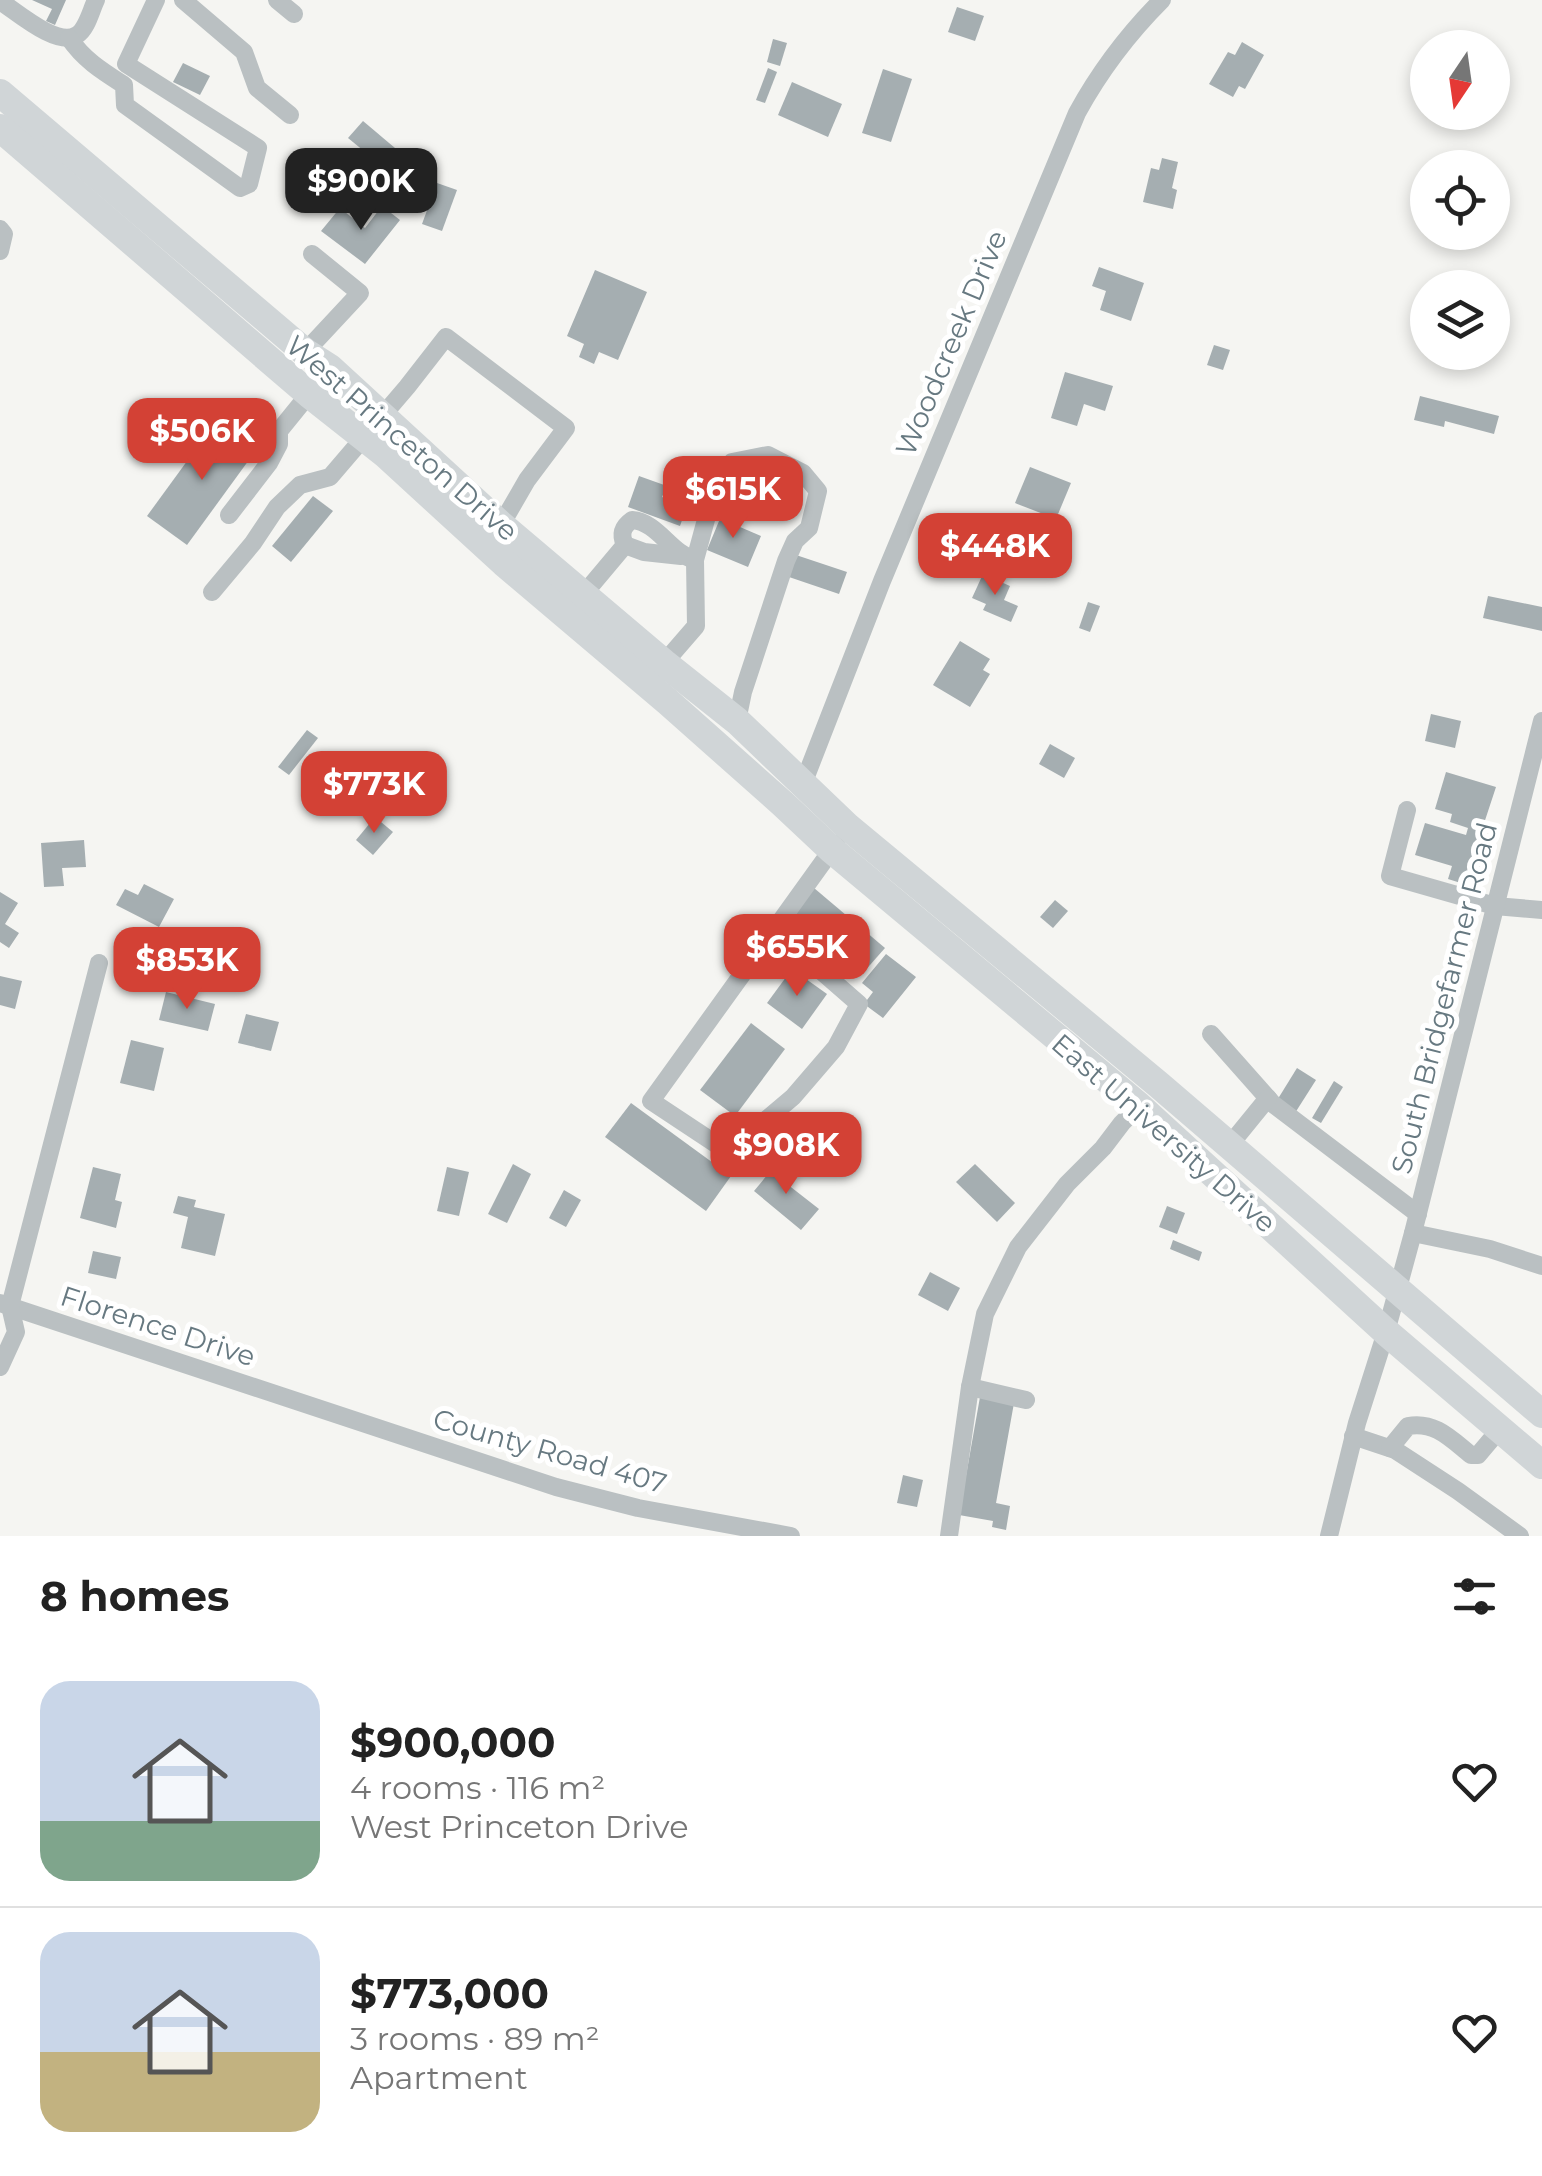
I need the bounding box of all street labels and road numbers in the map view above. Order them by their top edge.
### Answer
street label: Woodcreek Drive [888,225,1014,461]
street label: West Princeton Drive [279,328,525,548]
street label: South Bridgefarmer Road [1384,819,1504,1177]
street label: East University Drive [1045,1026,1283,1240]
street label: Florence Drive [56,1279,260,1373]
street label: County Road 407 [429,1401,671,1501]

